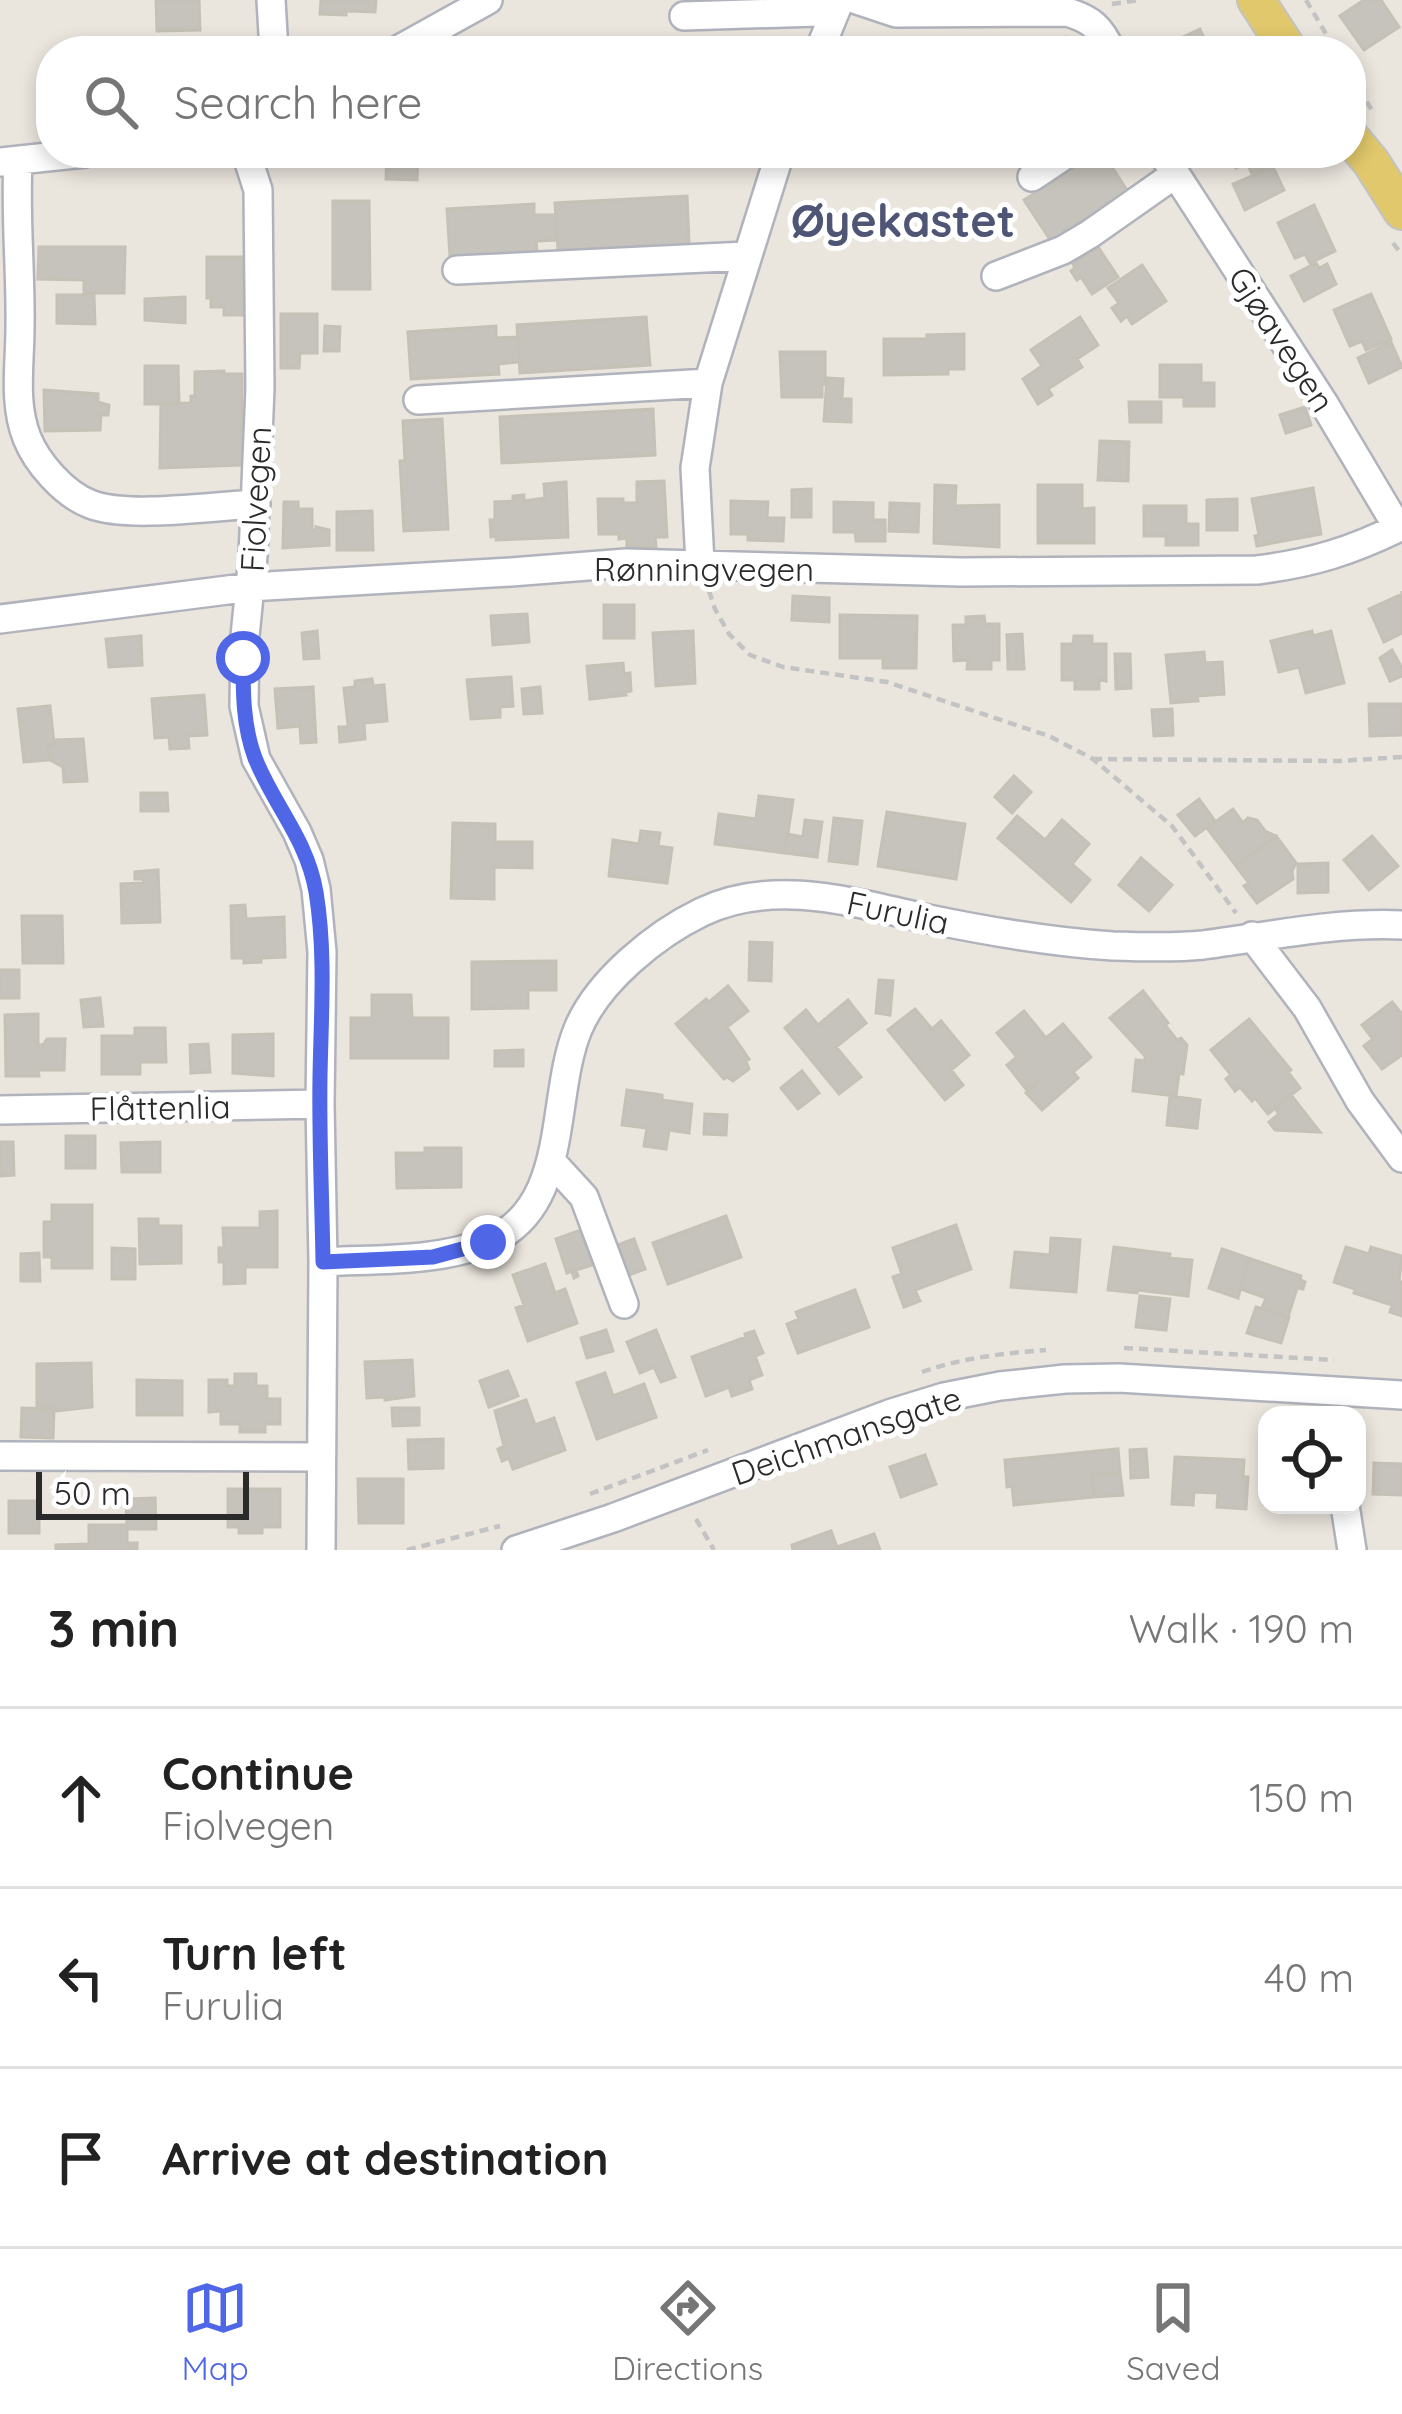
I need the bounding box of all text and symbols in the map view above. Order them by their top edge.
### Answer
search box [36,36,1366,168]
icon: search [78,69,144,135]
text: Search here [174,74,422,130]
district label: Øyekastet [791,192,1015,248]
street label: Gjøavegen [1220,259,1344,419]
street label: Fiolvegen [231,425,279,573]
street label: Rønningvegen [594,548,814,589]
route start [216,631,270,685]
street label: Furulia [843,881,953,943]
street label: Flåttenlia [89,1085,231,1129]
route end [461,1215,515,1269]
street label: Deichmansgate [726,1377,966,1493]
map controls [1258,1406,1366,1514]
button: locate [1258,1406,1366,1514]
scale bar [36,1466,249,1519]
text: 50 m [54,1472,131,1513]
text: 3 min [48,1596,179,1660]
text: Walk · 190 m [1129,1604,1354,1653]
text: Continue [162,1745,354,1801]
icon: ahead [48,1765,114,1831]
text: 150 m [1249,1773,1354,1822]
text: Fiolvegen [162,1801,334,1850]
text: Turn left [162,1925,347,1981]
icon: left [48,1945,114,2011]
text: 40 m [1264,1953,1354,2002]
text: Furulia [162,1981,284,2030]
icon: arrive [48,2125,114,2191]
text: Arrive at destination [162,2130,608,2186]
tab: Map [182,2275,249,2388]
tab: Directions [612,2275,763,2388]
tab: Saved [1126,2275,1220,2388]

